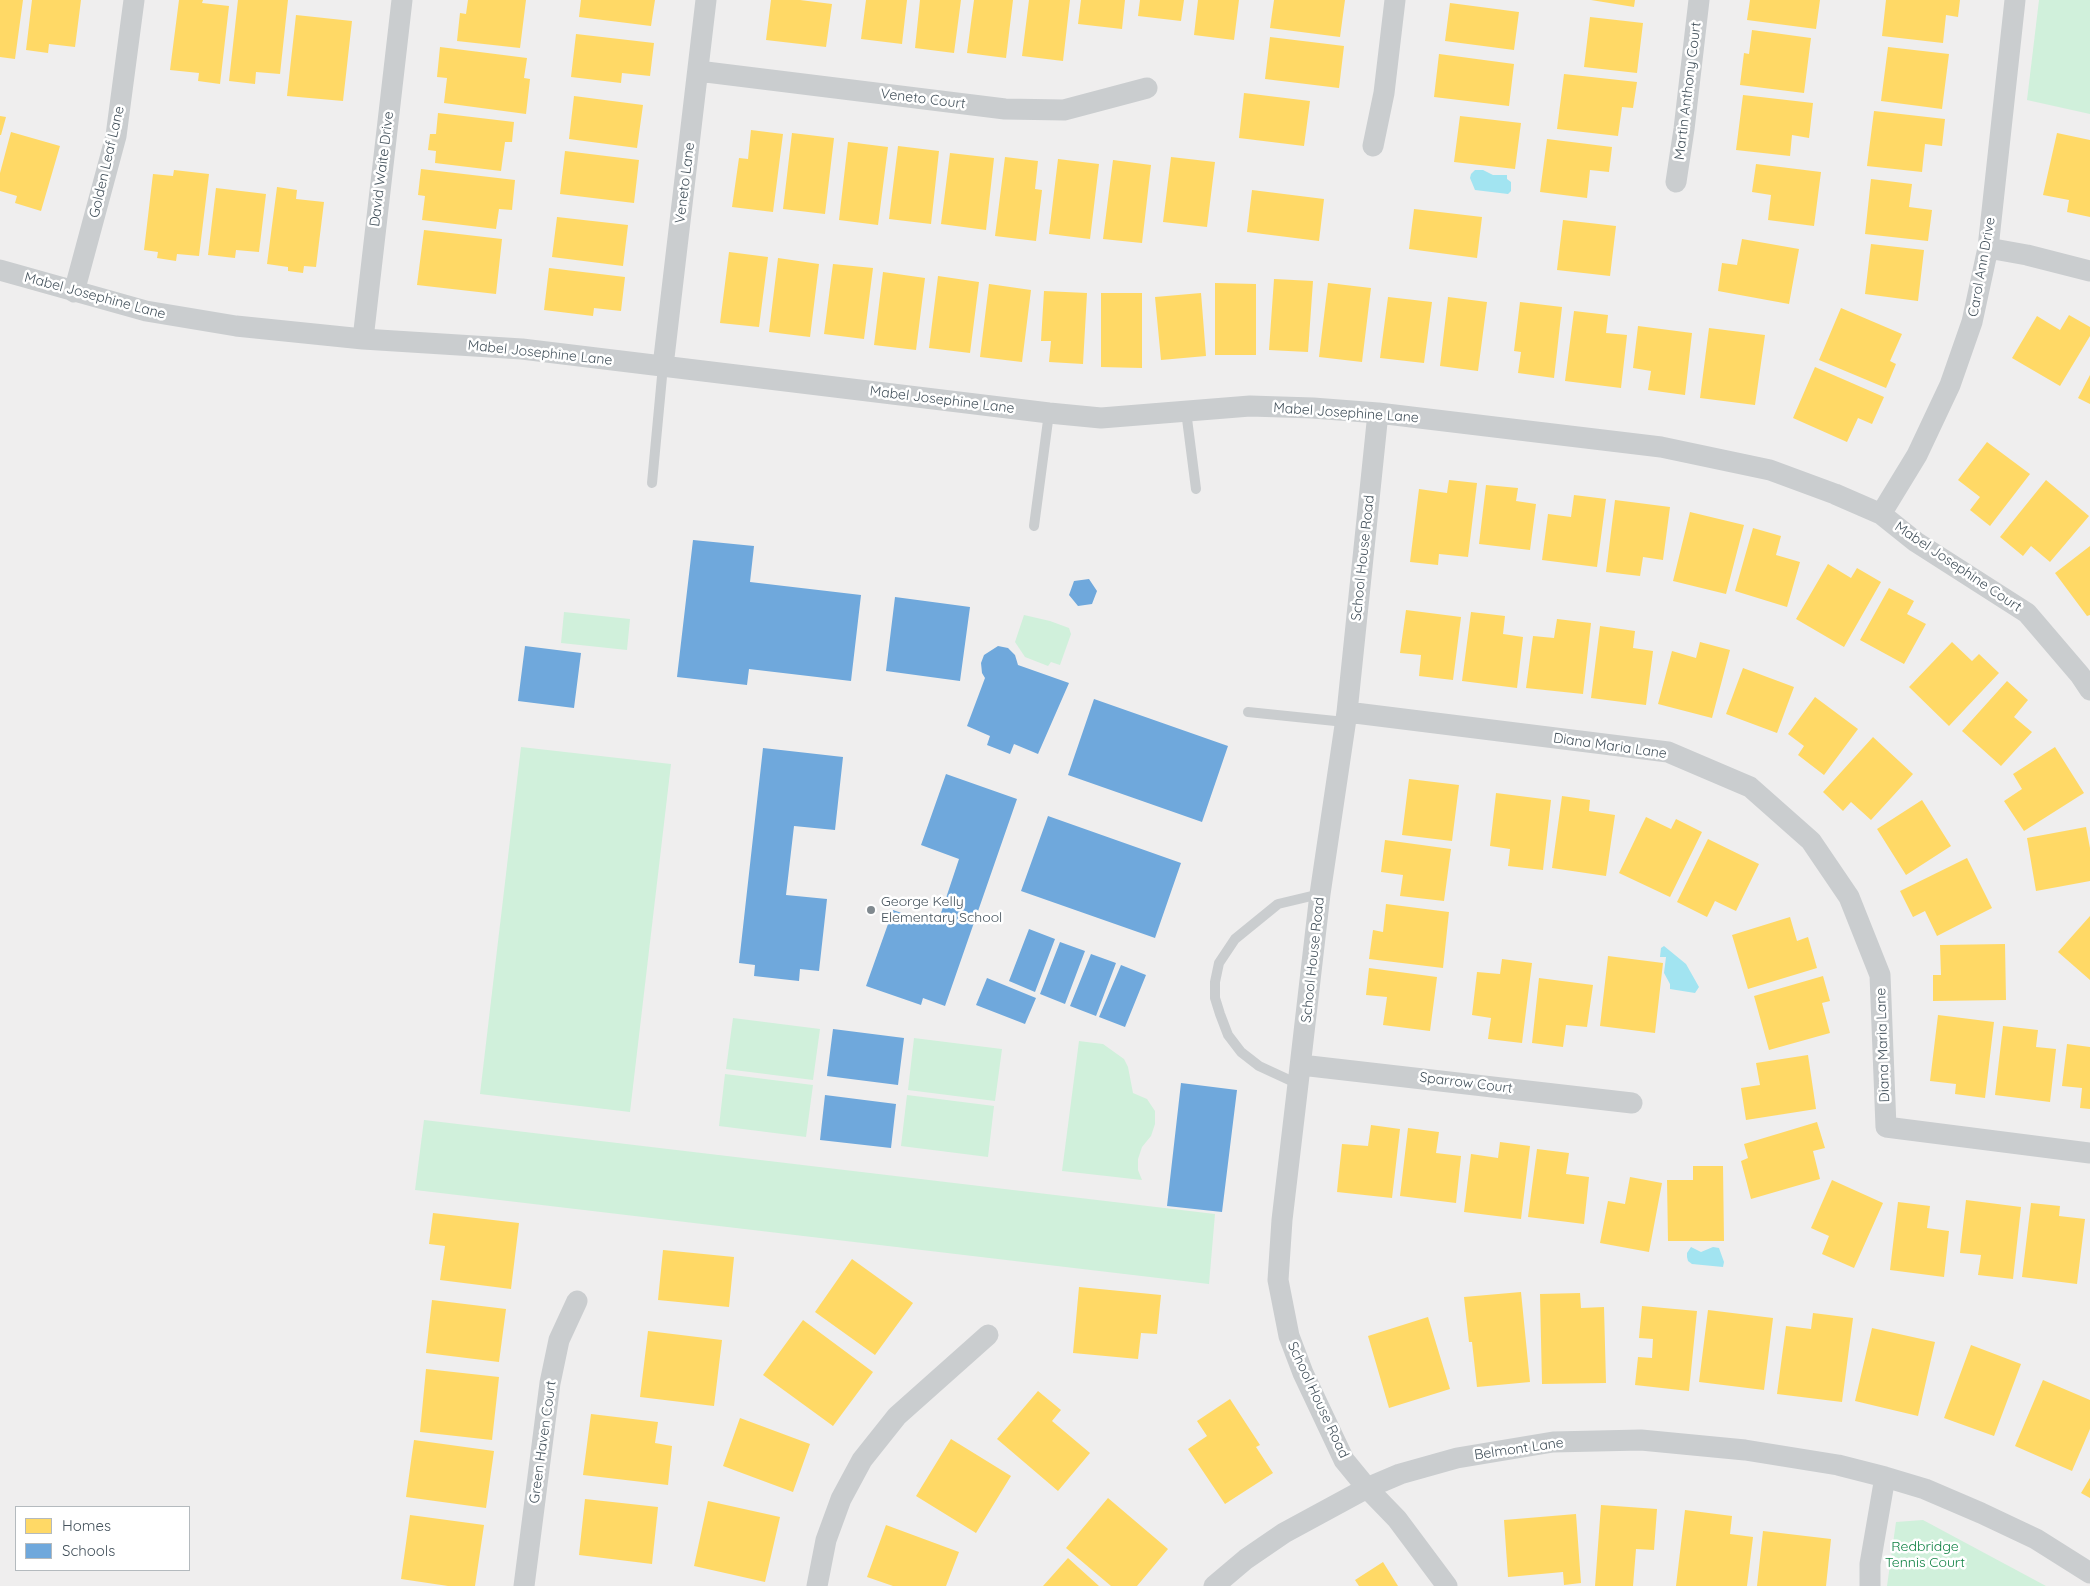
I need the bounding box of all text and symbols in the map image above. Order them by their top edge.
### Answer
street label: Martin Anthony Court [1671,21,1705,161]
street label: Veneto Court [880,85,966,113]
street label: Golden Leaf Lane [86,104,128,220]
street label: David Waite Drive [367,110,397,228]
street label: Veneto Lane [672,141,698,225]
street label: Carol Ann Drive [1965,216,1999,318]
street label: Mabel Josephine Lane [22,269,168,323]
street label: Mabel Josephine Lane [467,337,613,369]
street label: Mabel Josephine Lane [869,383,1015,417]
street label: Mabel Josephine Lane [1273,400,1419,426]
street label: School House Road [1348,494,1378,622]
street label: Mabel Josephine Court [1891,518,2025,616]
street label: Diana Maria Lane [1552,730,1668,762]
place label: George Kelly Elementary School [881,894,1002,926]
street label: School House Road [1298,896,1328,1024]
marker: George Kelly Elementary School [865,904,877,916]
street label: Diana Maria Lane [1873,987,1893,1103]
street label: Sparrow Court [1418,1069,1514,1097]
street label: School House Road [1284,1339,1352,1461]
street label: Green Haven Court [526,1380,560,1504]
street label: Belmont Lane [1473,1434,1565,1464]
legend [15,1506,190,1571]
text: Homes [62,1516,111,1535]
park label: Redbridge Tennis Court [1885,1539,1965,1571]
text: Schools [62,1541,115,1560]

